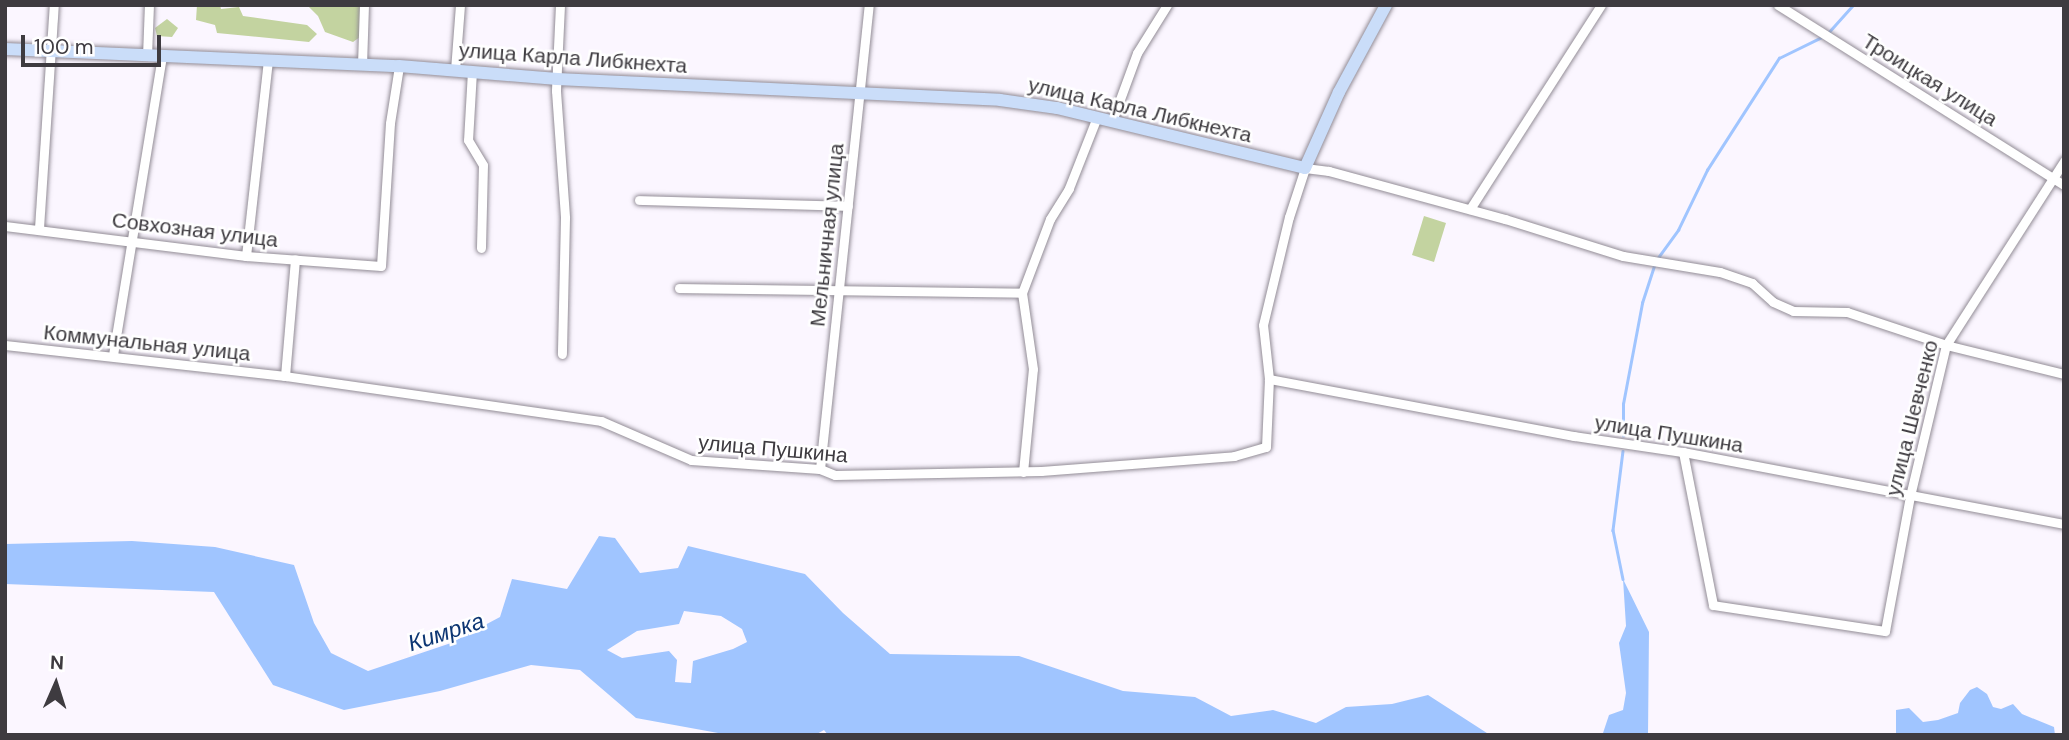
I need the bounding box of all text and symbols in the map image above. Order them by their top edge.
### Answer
scale bar [24,21,164,65]
street label: Троицкая улица [1858,28,2002,132]
text: 100 m [34,33,94,61]
street label: улица Карла Либкнехта [458,37,688,79]
street label: улица Карла Либкнехта [1026,72,1254,148]
street label: Мельничная улица [805,142,849,328]
street label: Совхозная улица [110,207,280,253]
street label: Коммунальная улица [42,320,252,366]
street label: улица Шевченко [1880,337,1944,499]
street label: улица Пушкина [1593,410,1745,458]
street label: улица Пушкина [697,430,849,468]
water label: Кимрка [404,607,488,657]
north arrow [21,649,91,719]
text: N [50,650,65,675]

